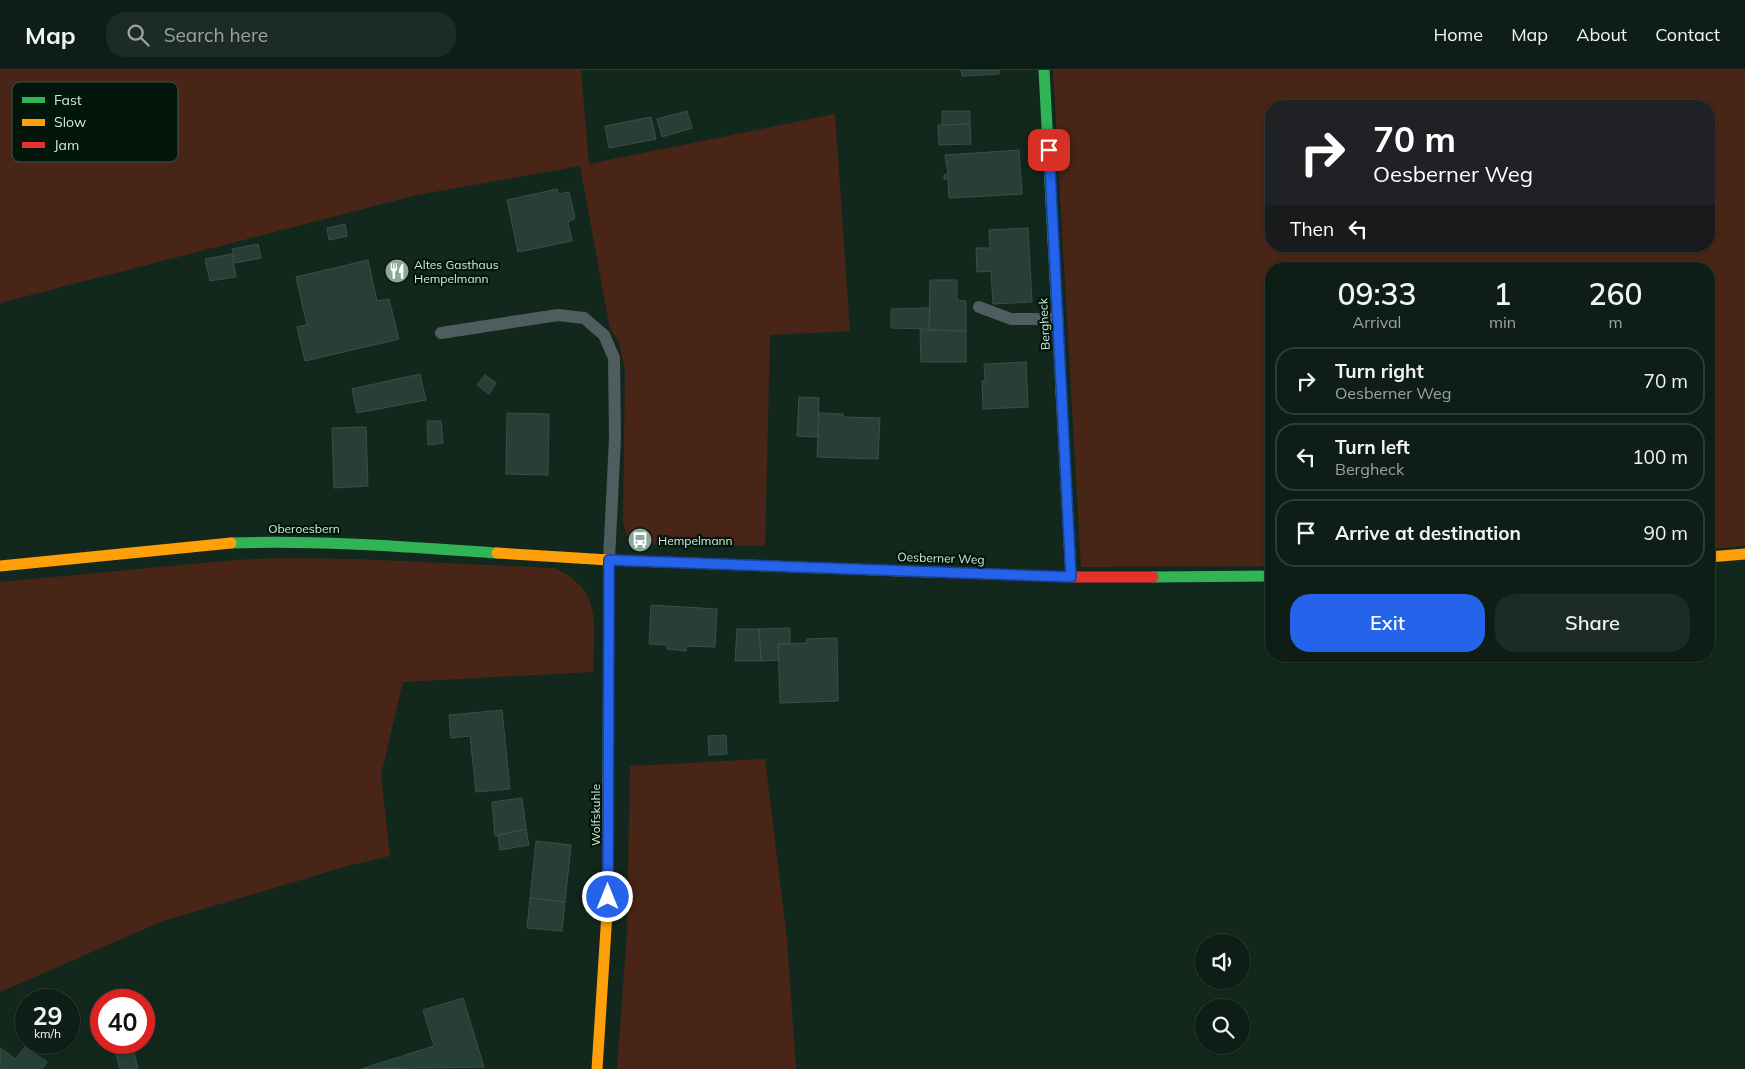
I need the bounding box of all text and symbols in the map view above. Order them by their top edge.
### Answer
search box [106,12,456,57]
text: Map [25,20,76,50]
icon: search [124,21,152,49]
text: Search here [164,23,268,47]
text: Home [1433,23,1483,46]
text: Map [1511,23,1548,46]
text: About [1576,23,1627,46]
text: Contact [1655,23,1720,46]
legend [12,82,178,162]
text: Fast [54,91,82,109]
text: Slow [54,113,86,131]
text: 70 m [1373,117,1456,161]
icon: right [1290,120,1355,185]
pin [1028,129,1070,171]
text: Jam [54,136,79,154]
icon: arrive [1035,136,1063,164]
text: Oesberner Weg [1373,160,1533,188]
icon: left [1344,215,1372,243]
text: Then [1290,217,1334,241]
place label: Altes Gasthaus Hempelmann [414,257,499,286]
restaurant icon: Altes Gasthaus Hempelmann [384,258,410,284]
text: 09:33 [1337,275,1417,313]
text: 1 [1494,275,1512,313]
text: 260 [1589,275,1643,313]
street label: Bergheck [1035,297,1053,350]
text: Arrival [1353,312,1401,332]
text: min [1489,312,1516,332]
text: m [1609,312,1623,332]
text: Turn right [1335,359,1424,383]
icon: right [1292,367,1320,395]
text: 70 m [1644,369,1688,393]
text: Oesberner Weg [1335,383,1451,403]
text: Turn left [1335,435,1410,459]
icon: left [1292,443,1320,471]
text: 100 m [1632,445,1688,469]
text: Bergheck [1335,459,1404,479]
icon: arrive [1292,519,1320,547]
street label: Oberoesbern [268,521,340,536]
text: Arrive at destination [1335,521,1521,545]
text: 90 m [1644,521,1688,545]
bus stop icon: Hempelmann [627,527,653,553]
place label: Hempelmann [658,533,733,548]
street label: Oesberner Weg [897,549,985,567]
button: Exit [1290,594,1485,652]
button: Share [1495,594,1690,652]
street label: Wolfskuhle [588,784,603,846]
position arrow [581,870,633,922]
map controls [1195,934,1250,1054]
button: sound [1195,934,1250,989]
speed limit sign: 40 [90,989,155,1054]
button: search [1195,999,1250,1054]
text: 29 [32,1000,63,1031]
text: km/h [34,1026,61,1041]

